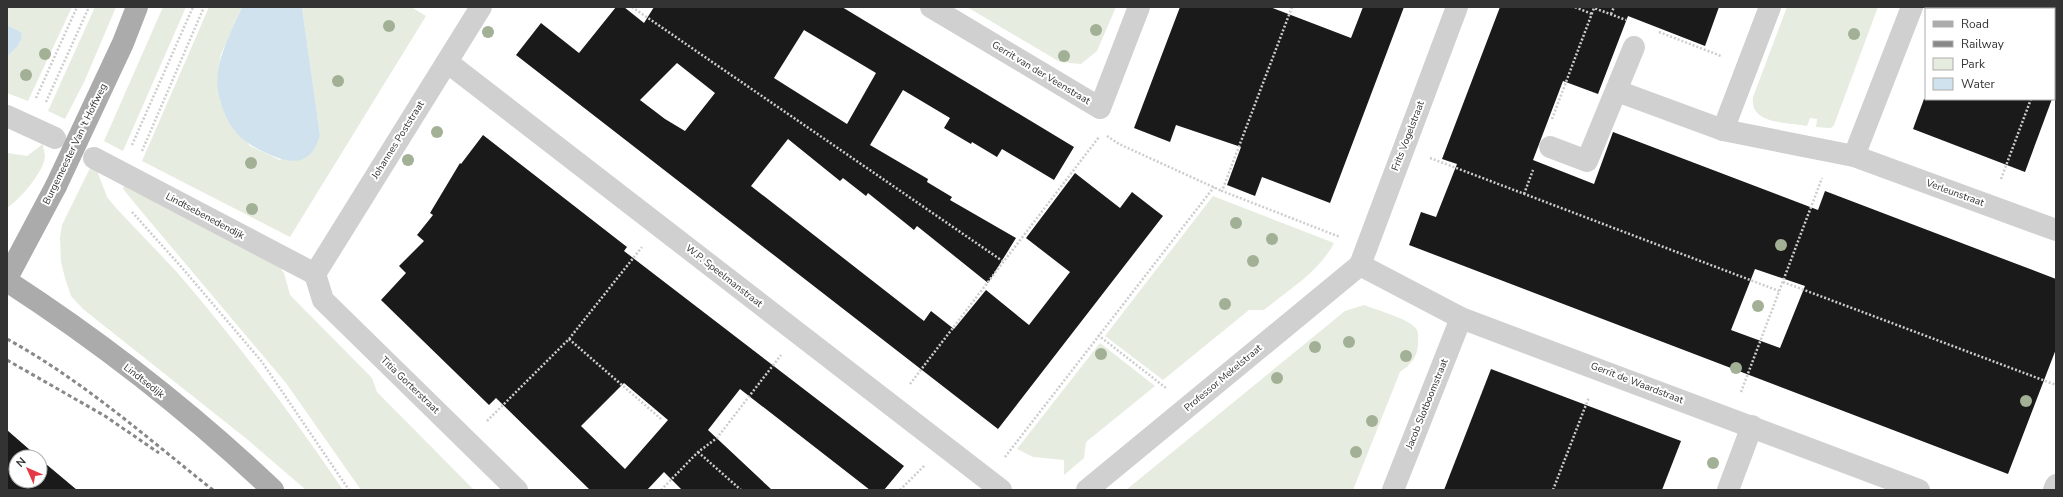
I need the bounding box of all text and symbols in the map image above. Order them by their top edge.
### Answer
legend [1925,8,2055,100]
text: Road [1961,16,1989,32]
text: Railway [1961,36,2005,52]
street label: Gerrit van der Veenstraat [989,38,1093,108]
text: Park [1961,56,1986,72]
text: Water [1961,76,1995,92]
street label: Burgemeester Van 't Hoffweg [40,81,111,207]
street label: Johannes Poststraat [368,98,428,183]
street label: Frits Vogelstraat [1388,98,1428,173]
street label: Verleunstraat [1923,176,1986,210]
street label: Lindtsebenedendijk [163,189,248,243]
street label: W.P. Speelmanstraat [682,241,766,311]
street label: Professor Mekelstraat [1181,341,1265,415]
street label: Titia Gorterstraat [377,353,443,417]
street label: Jacob Slotboomstraat [1402,356,1452,452]
street label: Gerrit de Waardstraat [1589,359,1686,407]
street label: Lindtsedijk [121,361,168,402]
north arrow [8,449,48,489]
text: N [13,454,29,470]

